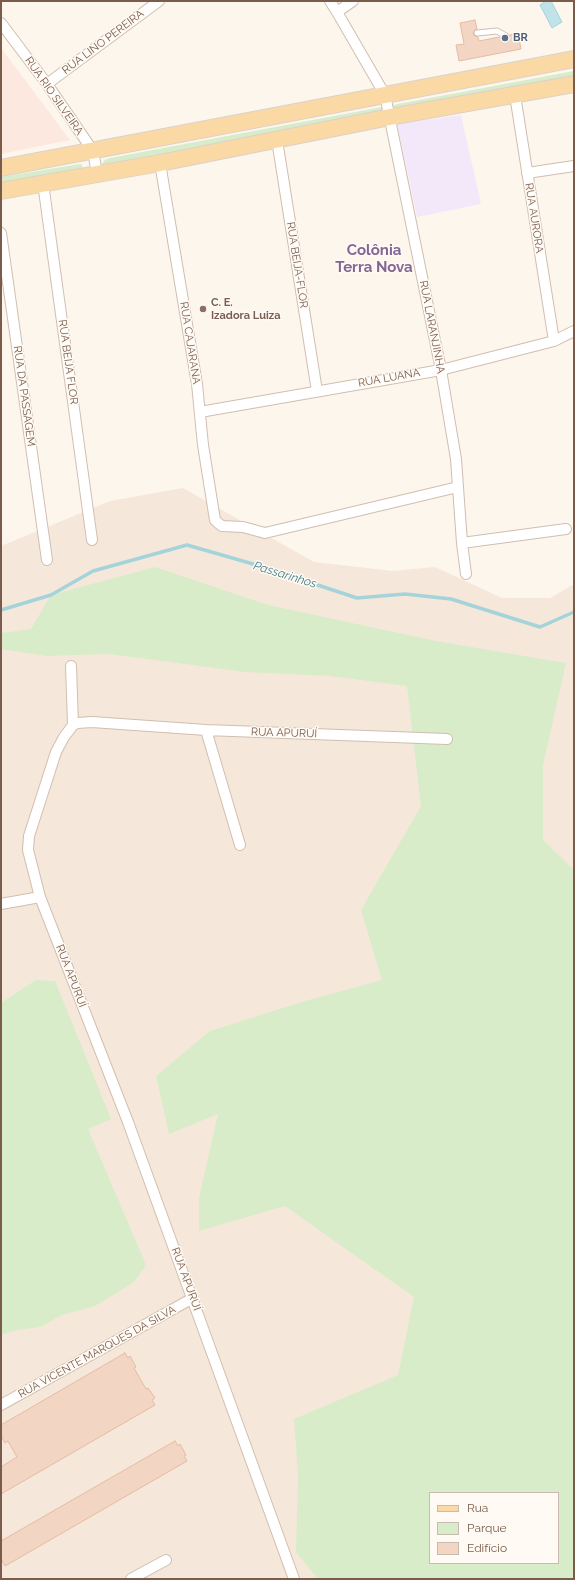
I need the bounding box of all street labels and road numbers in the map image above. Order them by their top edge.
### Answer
street label: RUA LINO PEREIRA [60,7,146,77]
street label: RUA RIO SILVEIRA [22,54,86,138]
street label: RUA AURORA [522,182,546,254]
street label: RUA BEIJA-FLOR [284,221,310,309]
street label: RUA LARANJINHA [417,279,447,375]
street label: RUA CAJARANA [177,301,203,385]
street label: RUA BEIJA FLOR [56,319,80,405]
street label: RUA DA PASSAGEM [10,345,38,447]
street label: RUA LUANA [357,366,421,390]
street label: RUA APURUÍ [251,725,317,741]
street label: RUA APURUÍ [53,943,89,1009]
street label: RUA APURUÍ [168,1246,204,1312]
street label: RUA VICENTE MARQUES DA SILVA [16,1303,178,1401]

